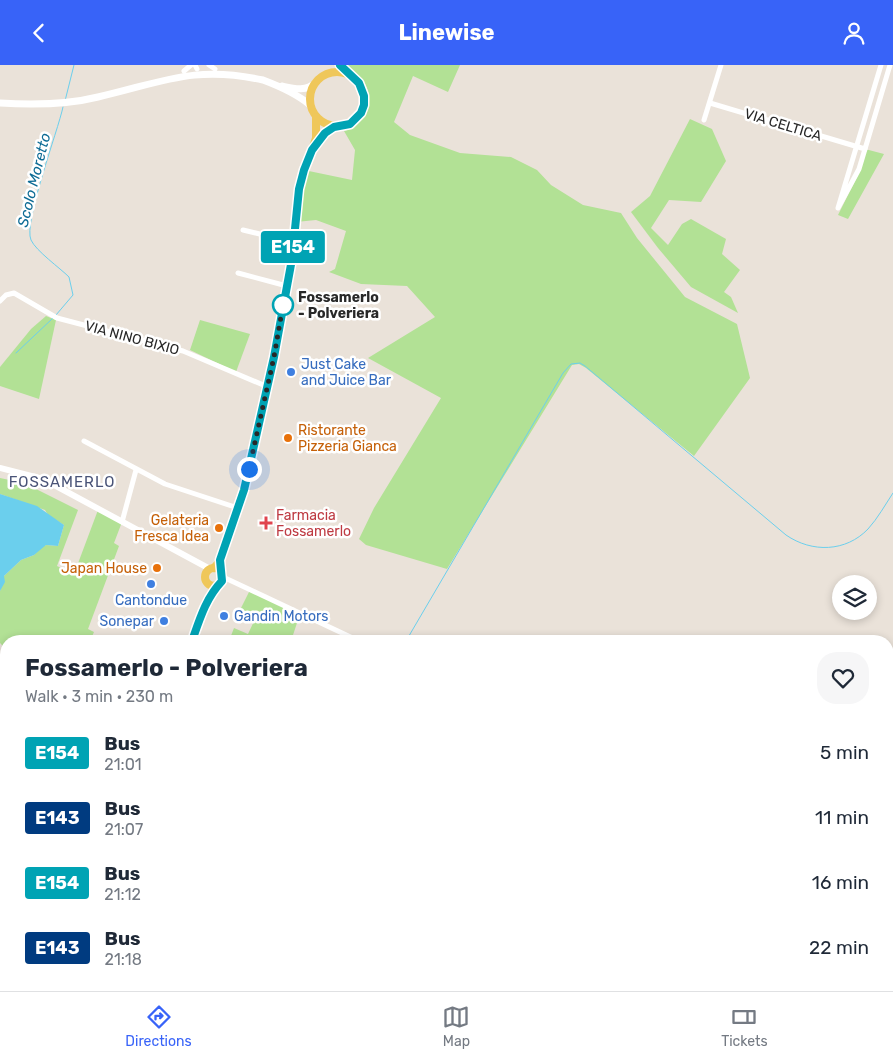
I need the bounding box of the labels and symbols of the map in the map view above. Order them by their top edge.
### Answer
street label: VIA CELTICA [742,105,824,145]
water label: Scolo Moretto [14,131,55,229]
line badge: E154 [258,231,328,263]
place label: Fossamerlo - Polveriera [298,289,379,322]
marker: Fossamerlo - Polveriera [272,294,294,316]
street label: VIA NINO BIXIO [83,317,181,359]
place label: Just Cake and Juice Bar [301,356,392,389]
marker: Just Cake and Juice Bar [285,366,297,378]
place label: Ristorante Pizzeria Gianca [298,422,397,455]
marker: Ristorante Pizzeria Gianca [282,432,294,444]
your location [237,457,262,482]
district label: FOSSAMERLO [9,473,115,491]
place label: Farmacia Fossamerlo [276,507,351,540]
place label: Gelateria Fresca Idea [134,512,209,545]
marker: Farmacia Fossamerlo [260,517,272,529]
marker: Gelateria Fresca Idea [213,522,225,534]
place label: Japan House [61,560,147,577]
marker: Japan House [151,562,163,574]
marker: Cantondue [145,578,157,590]
place label: Cantondue [115,592,187,609]
place label: Gandin Motors [234,608,328,625]
marker: Gandin Motors [218,610,230,622]
place label: Sonepar [100,613,155,630]
marker: Sonepar [158,615,170,627]

